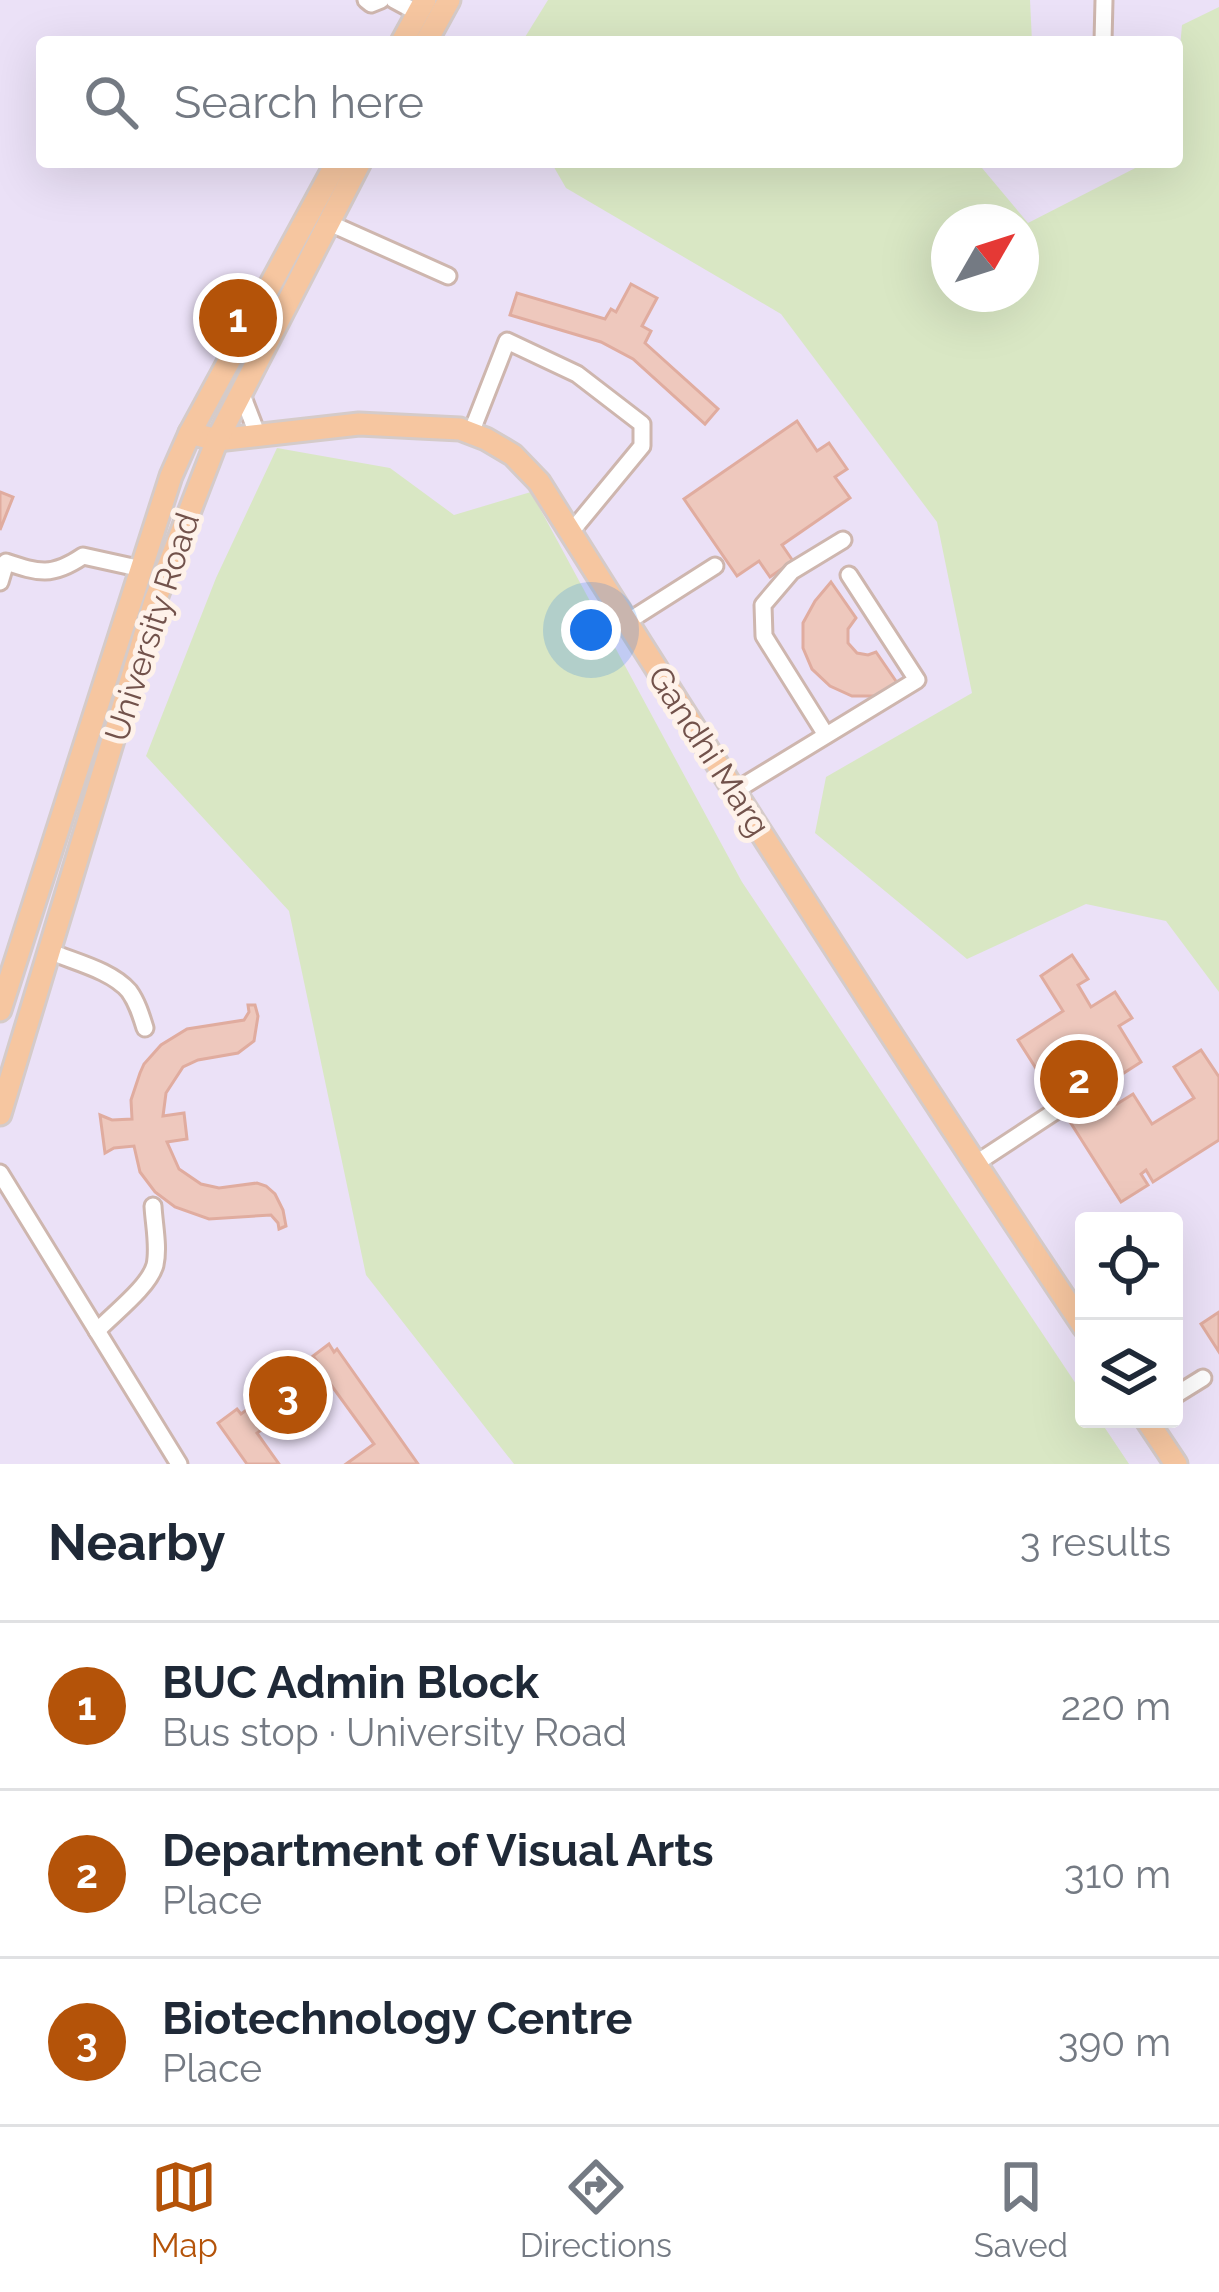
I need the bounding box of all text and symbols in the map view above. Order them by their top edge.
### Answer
search box [36,36,1183,168]
icon: search [78,69,144,135]
text: Search here [174,76,424,129]
north arrow [931,204,1039,312]
pin: 1 [199,273,277,363]
street label: University Road [97,508,207,746]
your location [561,600,621,660]
street label: Gandhi Marg [640,659,778,843]
pin: 2 [1040,1034,1118,1124]
map controls [1075,1212,1183,1428]
button: locate [1075,1212,1183,1320]
button: layers [1075,1320,1183,1428]
pin: 3 [249,1350,327,1440]
text: Nearby [48,1512,225,1572]
text: 3 results [1020,1519,1171,1565]
text: BUC Admin Block [162,1656,539,1709]
text: 1 [77,1683,97,1729]
text: 220 m [1061,1683,1171,1729]
text: Bus stop · University Road [162,1709,627,1755]
text: Department of Visual Arts [162,1824,714,1877]
text: 2 [76,1851,98,1897]
text: 310 m [1064,1851,1171,1897]
text: Place [162,1877,262,1923]
text: Biotechnology Centre [162,1992,633,2045]
text: 3 [76,2019,98,2065]
text: 390 m [1058,2019,1171,2065]
text: Place [162,2045,262,2091]
tab: Map [151,2154,218,2265]
tab: Directions [520,2154,672,2265]
tab: Saved [974,2154,1068,2265]

